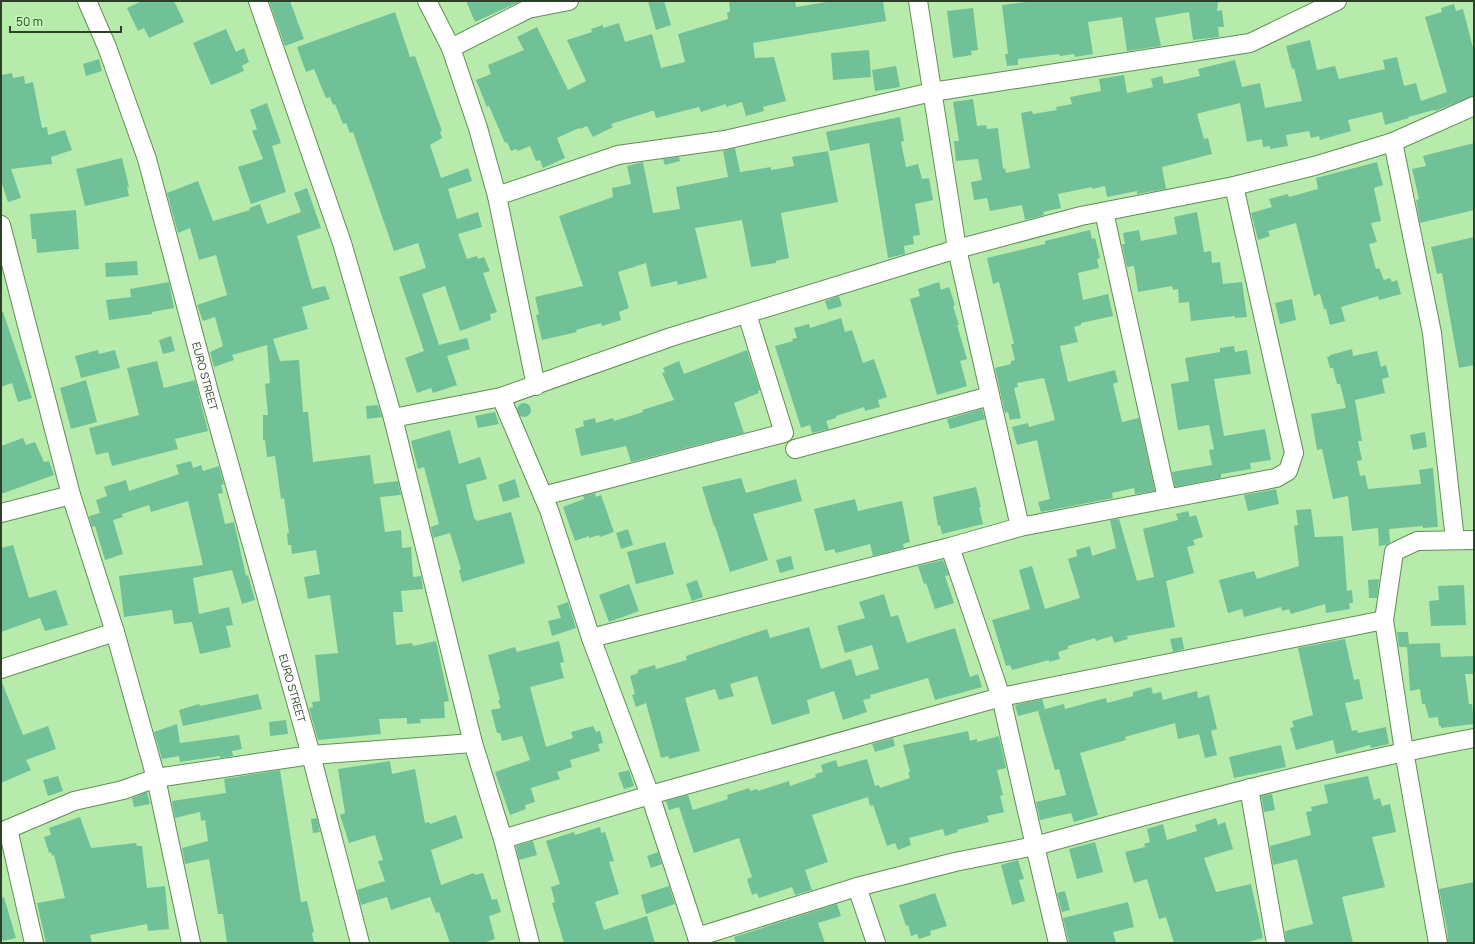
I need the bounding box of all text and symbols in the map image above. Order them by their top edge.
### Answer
scale bar [10,8,121,34]
text: 50 m [16,13,43,30]
street label: EURO STREET [189,340,222,413]
street label: EURO STREET [276,652,310,725]

